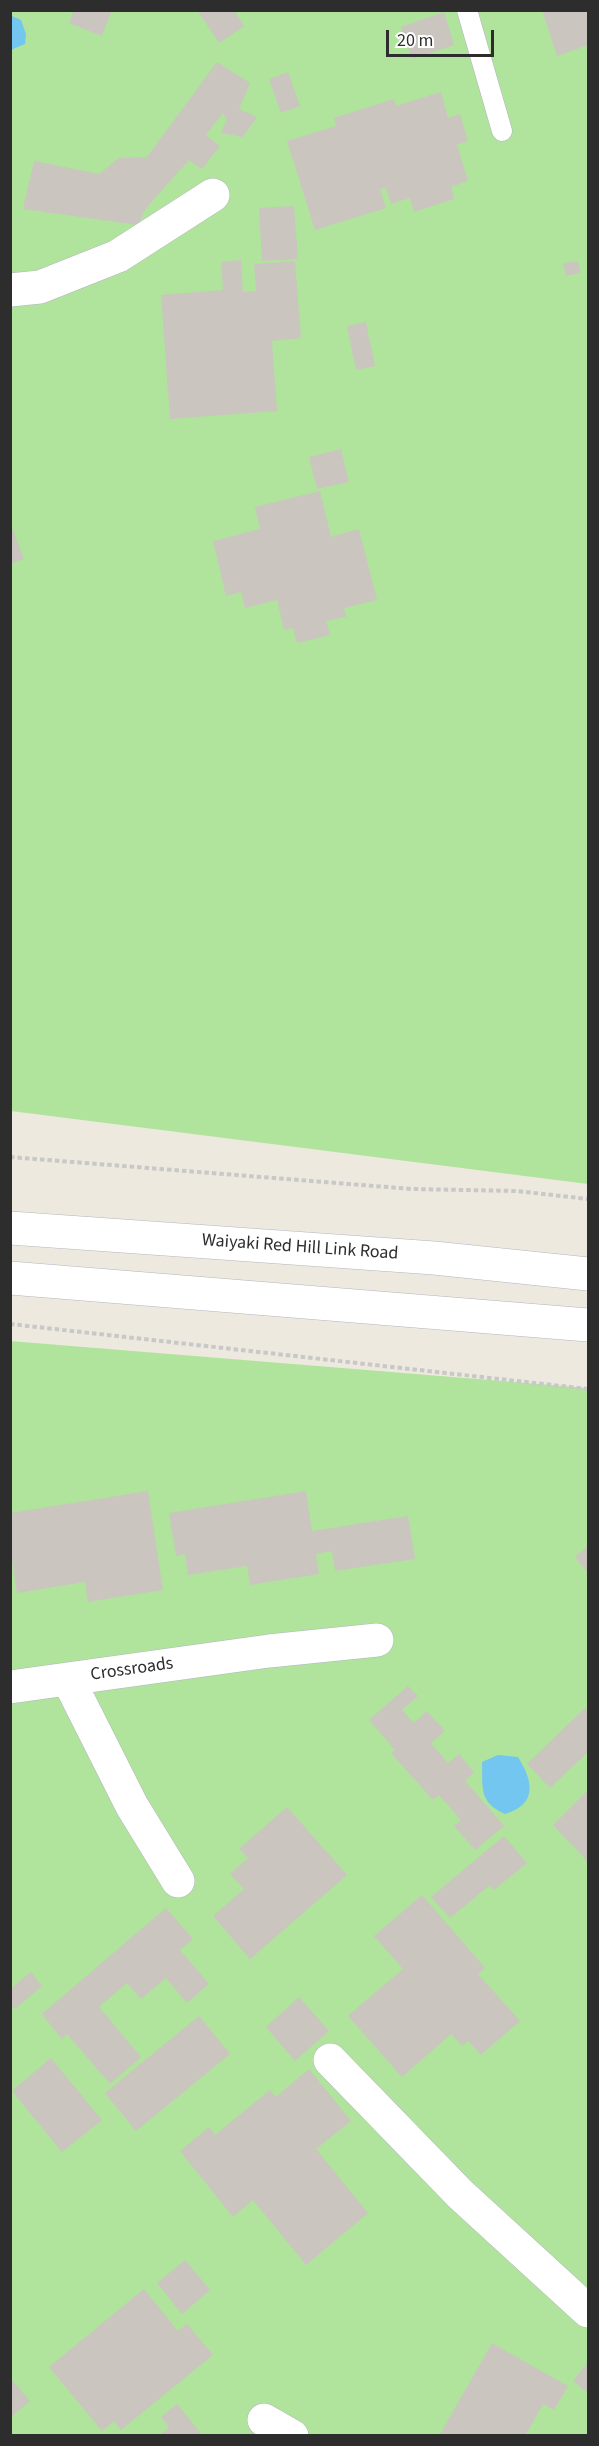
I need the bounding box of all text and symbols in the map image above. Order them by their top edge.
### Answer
scale bar [389,18,497,56]
text: 20 m [397,28,433,53]
street label: Waiyaki Red Hill Link Road [201,1230,399,1266]
street label: Crossroads [89,1654,175,1686]

